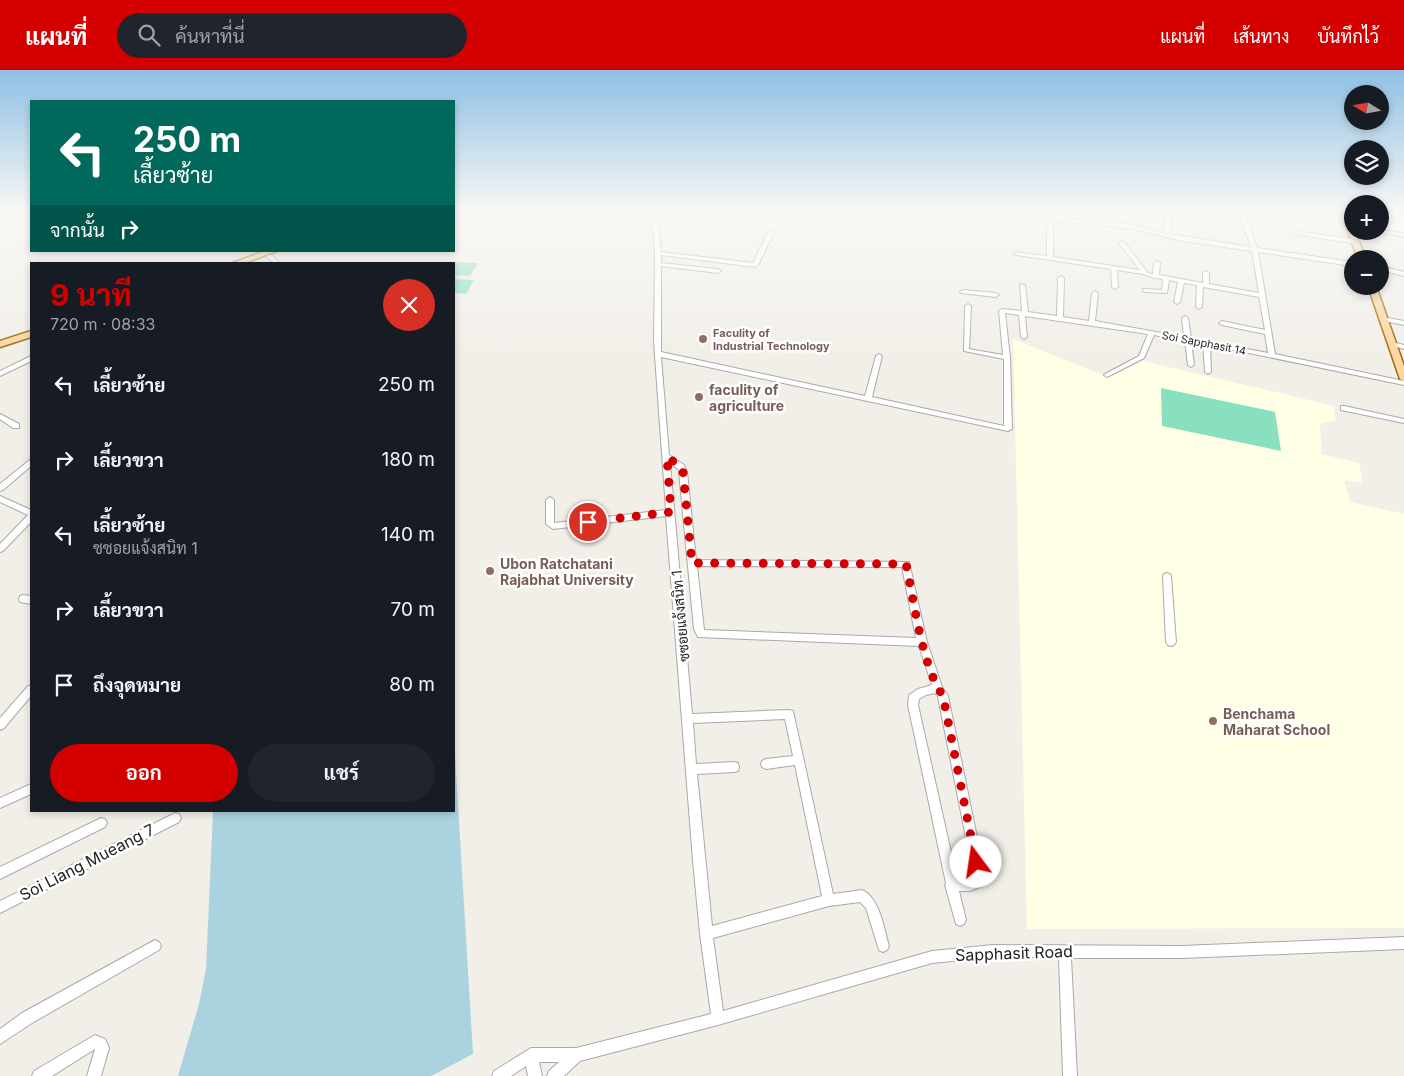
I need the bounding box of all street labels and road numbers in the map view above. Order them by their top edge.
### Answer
street label: Soi Sapphasit 14 [1161,328,1247,358]
street label: ซซอยแจ้งสนิท 1 [668,570,692,662]
street label: Soi Liang Mueang 7 [16,819,158,905]
street label: Sapphasit Road [955,941,1073,965]

